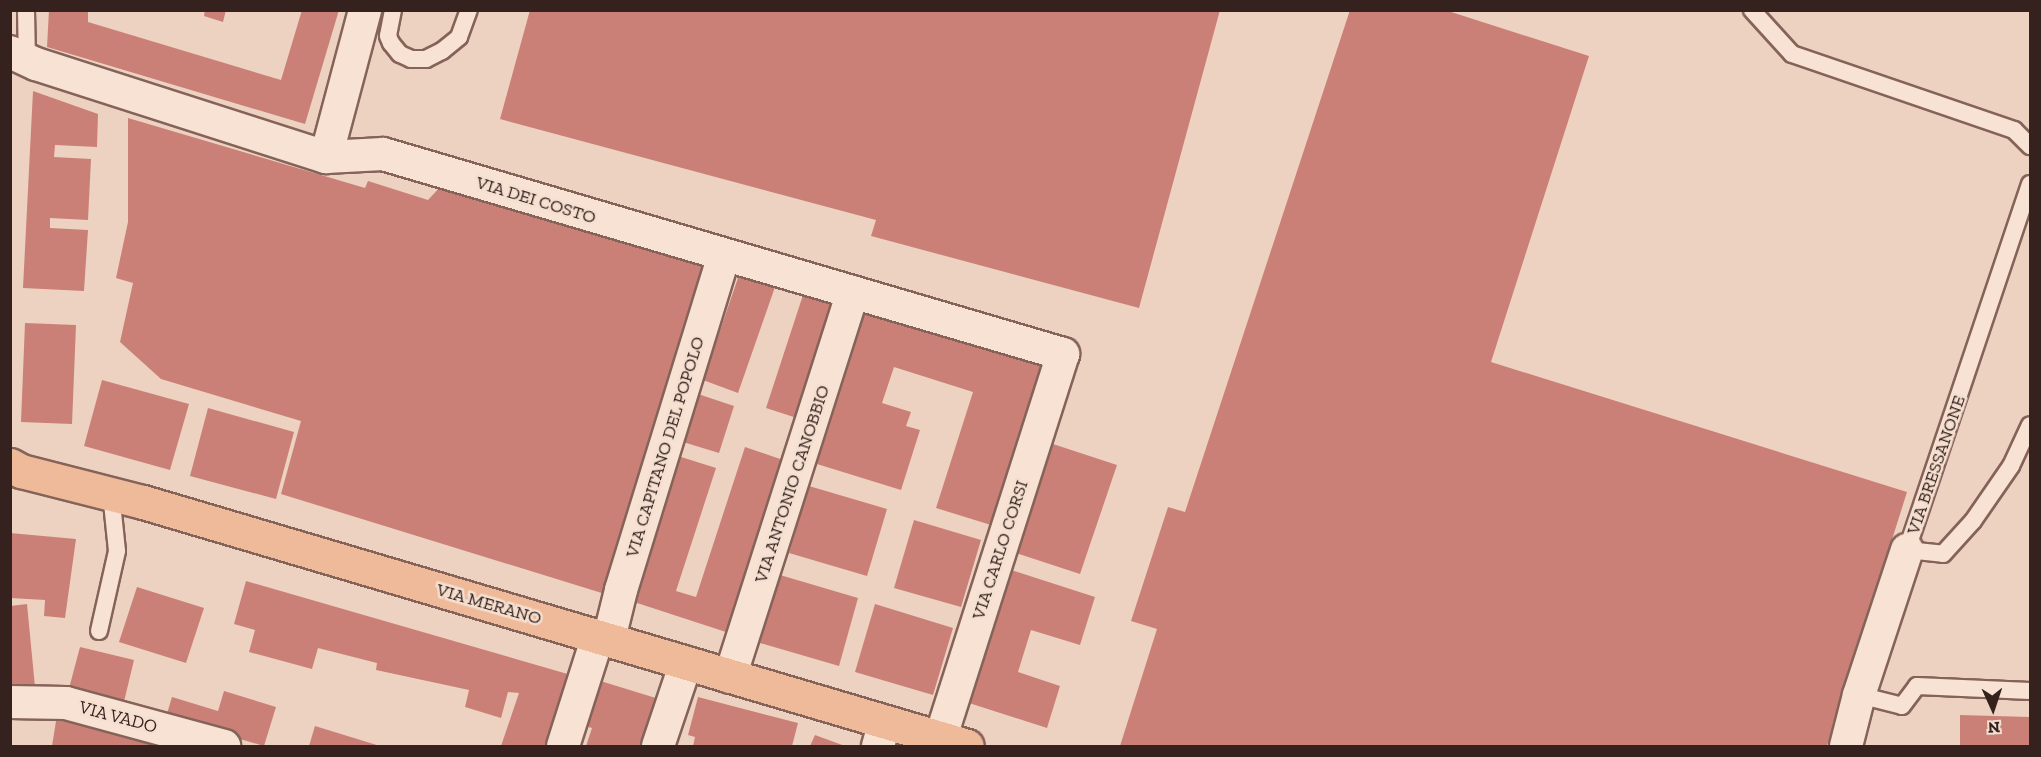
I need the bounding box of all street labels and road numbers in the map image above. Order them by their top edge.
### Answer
street label: VIA DEI COSTO [473,171,599,229]
street label: VIA CAPITANO DEL POPOLO [621,333,709,561]
street label: VIA ANTONIO CANOBBIO [750,382,834,586]
street label: VIA BRESSANONE [1902,392,1970,538]
street label: VIA CARLO CORSI [967,477,1033,623]
street label: VIA MERANO [434,579,544,629]
street label: VIA VADO [76,696,160,738]

